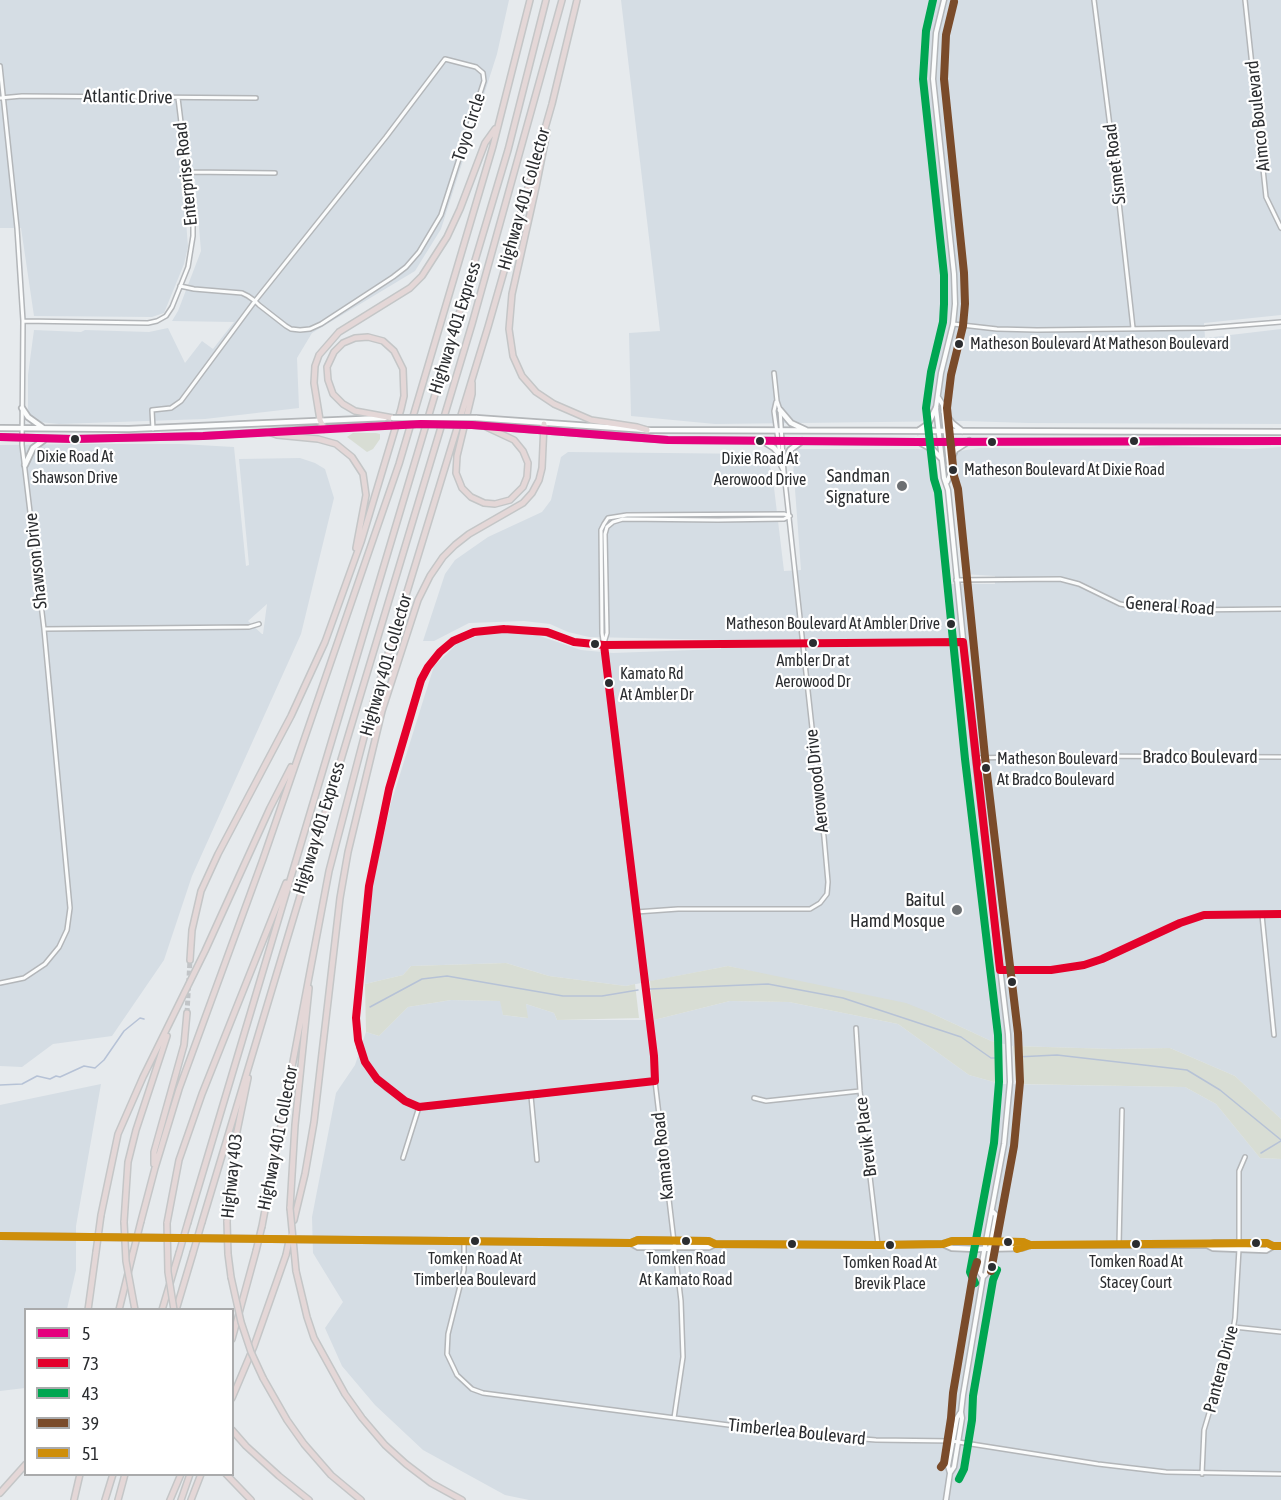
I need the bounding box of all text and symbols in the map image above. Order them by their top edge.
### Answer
street label: Aimco Boulevard [1241,60,1275,172]
street label: Atlantic Drive [83,85,173,109]
street label: Toyo Circle [448,90,490,164]
street label: Enterprise Road [170,121,202,227]
street label: Sismet Road [1099,122,1131,206]
street label: Highway 401 Collector [493,125,555,273]
street label: Highway 401 Express [425,259,485,397]
place label: Matheson Boulevard At Matheson Boulevard [970,334,1229,354]
marker: Matheson Boulevard At Matheson Boulevard [953,338,965,350]
marker: Dixie Road At Shawson Drive [69,433,81,445]
marker: Dixie Road At Aerowood Drive [754,435,766,447]
unlabelled marker [1128,435,1140,447]
unlabelled marker [986,436,998,448]
place label: Dixie Road At Shawson Drive [32,447,118,485]
place label: Dixie Road At Aerowood Drive [714,449,806,487]
place label: Matheson Boulevard At Dixie Road [964,460,1165,480]
marker: Matheson Boulevard At Dixie Road [947,464,959,476]
place label: Sandman Signature [826,465,890,508]
marker: Sandman Signature [895,479,909,493]
street label: Shawson Drive [20,512,52,610]
street label: Highway 401 Collector [355,591,417,739]
street label: General Road [1125,592,1215,620]
place label: Matheson Boulevard At Ambler Drive [726,614,940,634]
marker: Matheson Boulevard At Ambler Drive [945,618,957,630]
marker: Ambler Dr at Aerowood Dr [807,637,819,649]
unlabelled marker [589,638,601,650]
place label: Ambler Dr at Aerowood Dr [775,651,851,689]
place label: Kamato Rd At Ambler Dr [620,664,694,702]
marker: Kamato Rd At Ambler Dr [603,677,615,689]
street label: Aerowood Drive [801,728,833,834]
street label: Bradco Boulevard [1142,746,1258,768]
place label: Matheson Boulevard At Bradco Boulevard [997,749,1118,787]
street label: Highway 401 Express [289,759,349,897]
marker: Matheson Boulevard At Bradco Boulevard [980,762,992,774]
place label: Baitul Hamd Mosque [850,889,945,932]
marker: Baitul Hamd Mosque [950,903,964,917]
unlabelled marker [1006,976,1018,988]
street label: Highway 401 Collector [253,1064,303,1212]
street label: Brevik Place [850,1096,882,1178]
street label: Kamato Road [648,1111,678,1201]
street label: Highway 403 [217,1132,247,1220]
marker: Tomken Road At Timberlea Boulevard [469,1235,481,1247]
marker: Tomken Road At Kamato Road [680,1235,692,1247]
unlabelled marker [1002,1236,1014,1248]
unlabelled marker [1250,1237,1262,1249]
unlabelled marker [786,1238,798,1250]
marker: Tomken Road At Stacey Court [1130,1238,1142,1250]
marker: Tomken Road At Brevik Place [884,1239,896,1251]
place label: Tomken Road At Timberlea Boulevard [414,1249,536,1287]
place label: Tomken Road At Kamato Road [639,1249,733,1287]
place label: Tomken Road At Stacey Court [1089,1252,1183,1290]
place label: Tomken Road At Brevik Place [843,1253,937,1291]
unlabelled marker [986,1261,998,1273]
legend [24,1308,234,1476]
text: 5 [82,1323,90,1344]
street label: Pantera Drive [1199,1323,1243,1415]
text: 73 [82,1353,99,1374]
text: 43 [82,1383,99,1404]
text: 39 [82,1413,99,1434]
street label: Timberlea Boulevard [727,1414,867,1450]
text: 51 [82,1443,99,1464]

